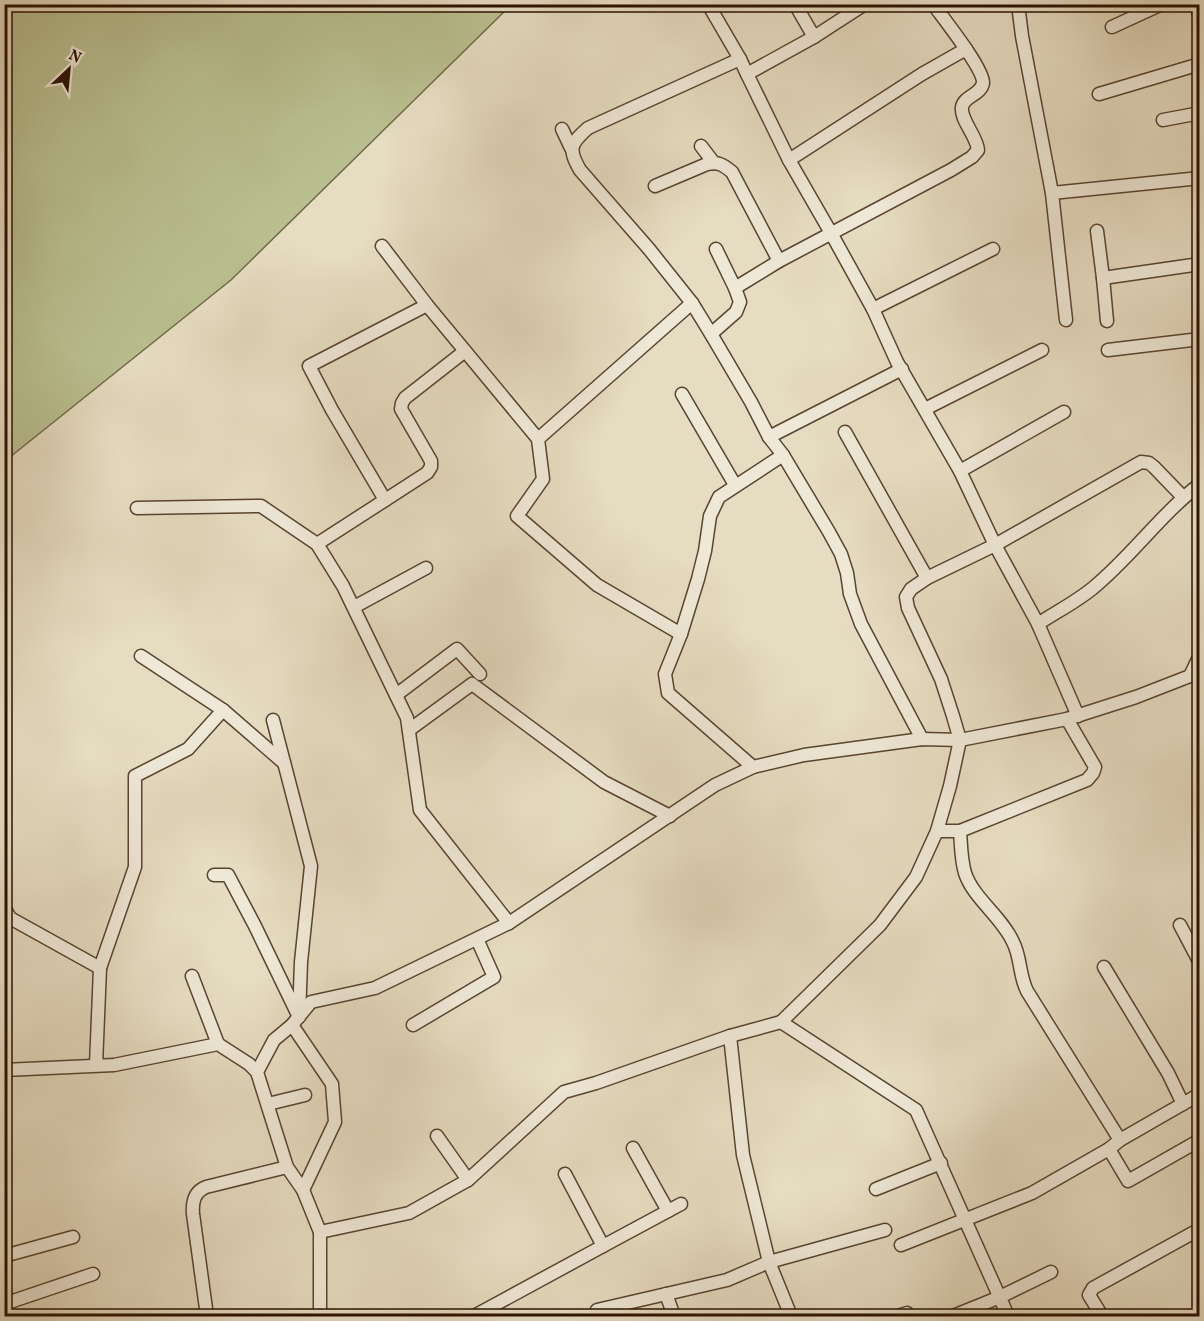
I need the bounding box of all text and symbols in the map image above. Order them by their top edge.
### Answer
north arrow [39,39,99,99]
text: N [65,45,85,70]

